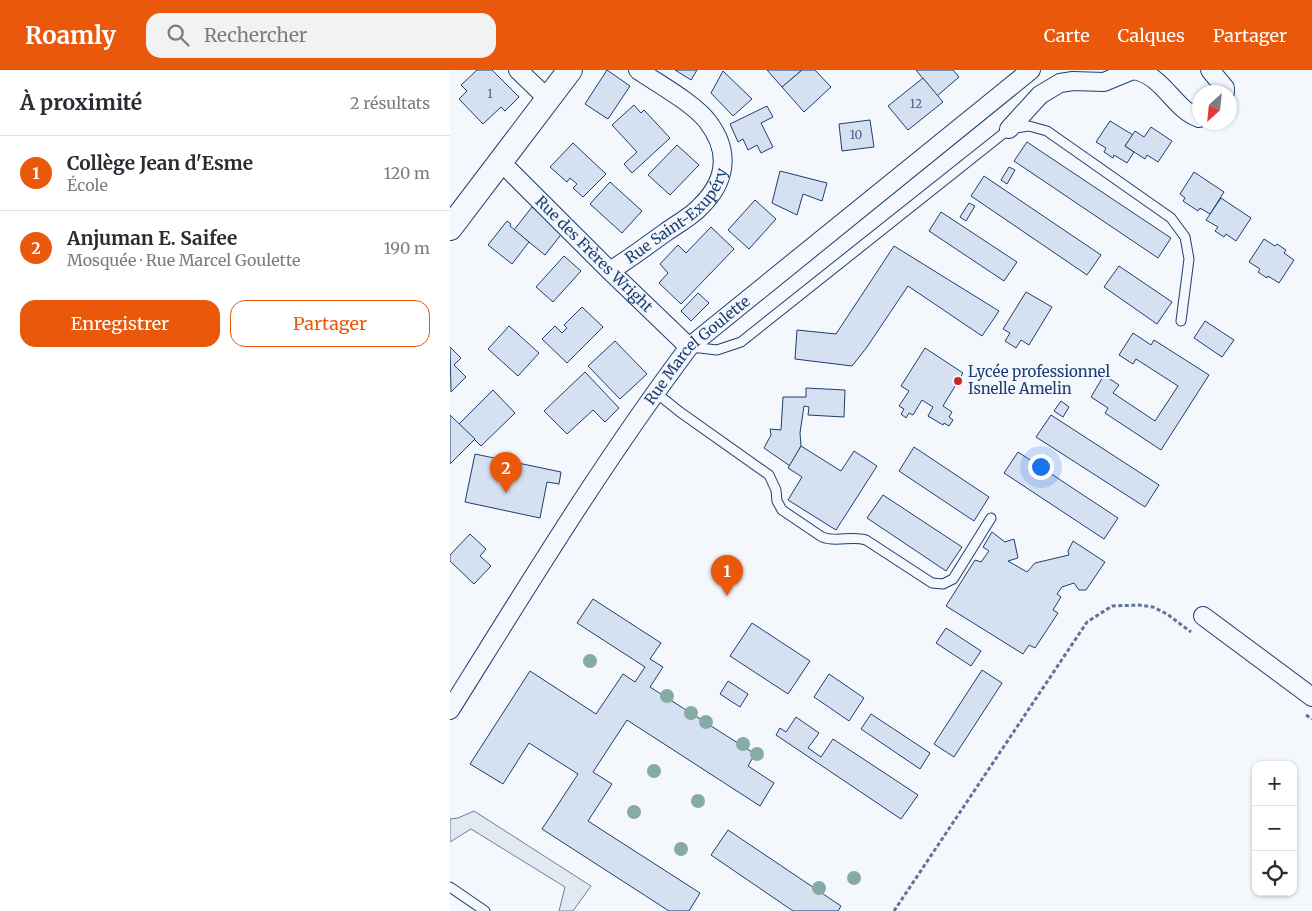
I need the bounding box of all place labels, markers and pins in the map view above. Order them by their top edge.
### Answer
place label: Lycée professionnel Isnelle Amelin [968,362,1110,398]
marker: Lycée professionnel Isnelle Amelin [952,375,964,387]
pin: 2 [490,452,522,493]
pin: 1 [711,555,743,596]

